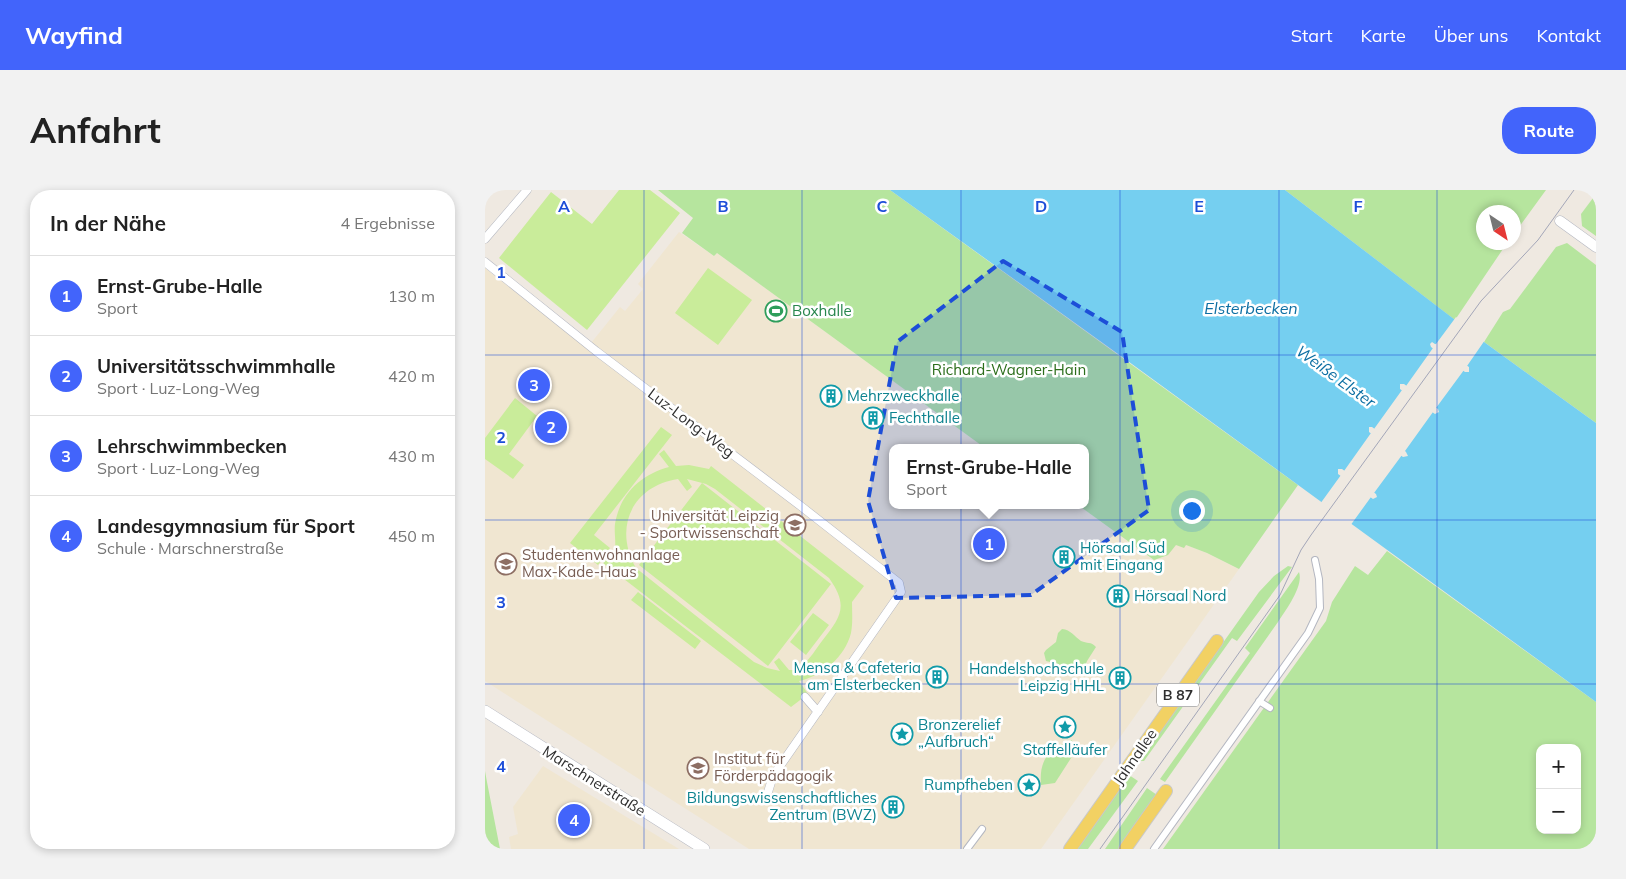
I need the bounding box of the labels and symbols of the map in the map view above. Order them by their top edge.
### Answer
text: A [558,196,570,216]
text: B [717,196,729,216]
text: C [877,196,888,216]
text: D [1035,196,1047,216]
text: E [1194,196,1204,216]
text: F [1353,196,1363,216]
north arrow [1476,205,1521,250]
text: 1 [496,262,506,282]
water label: Elsterbecken [1204,298,1298,318]
sports icon: Boxhalle [764,299,788,323]
place label: Boxhalle [792,301,852,320]
water label: Weiße Elster [1292,340,1381,412]
park label: Richard-Wagner-Hain [932,360,1086,379]
pin: 3 [518,366,550,404]
street label: Luz-Long-Weg [644,384,738,461]
building icon: Mehrzweckhalle [819,384,843,408]
place label: Mehrzweckhalle [847,386,959,405]
building icon: Fechthalle [861,406,885,430]
pin: 2 [535,408,567,446]
place label: Fechthalle [889,408,960,427]
text: 2 [496,427,506,447]
your location [1179,498,1205,524]
place label: Universität Leipzig - Sportwissenschaft [640,506,779,542]
school or university icon: Universität Leipzig - Sportwissenschaft [783,513,807,537]
pin: 1 [973,525,1005,563]
place label: Hörsaal Süd mit Eingang [1080,538,1165,574]
place label: Studentenwohnanlage Max-Kade-Haus [522,545,680,581]
building icon: Hörsaal Süd mit Eingang [1052,545,1076,569]
school or university icon: Studentenwohnanlage Max-Kade-Haus [494,552,518,576]
building icon: Hörsaal Nord [1106,584,1130,608]
place label: Hörsaal Nord [1134,586,1226,605]
text: 3 [496,592,506,612]
place label: Mensa & Cafeteria am Elsterbecken [793,658,921,694]
place label: Handelshochschule Leipzig HHL [969,659,1104,695]
building icon: Mensa & Cafeteria am Elsterbecken [925,665,949,689]
building icon: Handelshochschule Leipzig HHL [1108,666,1132,690]
road number: B 87 [1157,684,1199,706]
place label: Bronzerelief „Aufbruch“ [918,715,1002,751]
place icon: Staffelläufer [1053,715,1077,739]
place icon: Bronzerelief „Aufbruch“ [890,722,914,746]
street label: Jahnallee [1108,725,1161,788]
place label: Staffelläufer [1023,740,1108,759]
street label: Marschnerstraße [539,741,649,820]
place label: Institut für Förderpädagogik [714,749,833,785]
text: 4 [496,756,506,776]
school or university icon: Institut für Förderpädagogik [686,756,710,780]
place icon: Rumpfheben [1017,773,1041,797]
place label: Rumpfheben [924,775,1013,794]
place label: Bildungswissenschaftliches Zentrum (BWZ) [687,788,877,824]
building icon: Bildungswissenschaftliches Zentrum (BWZ) [881,795,905,819]
pin: 4 [558,801,590,839]

